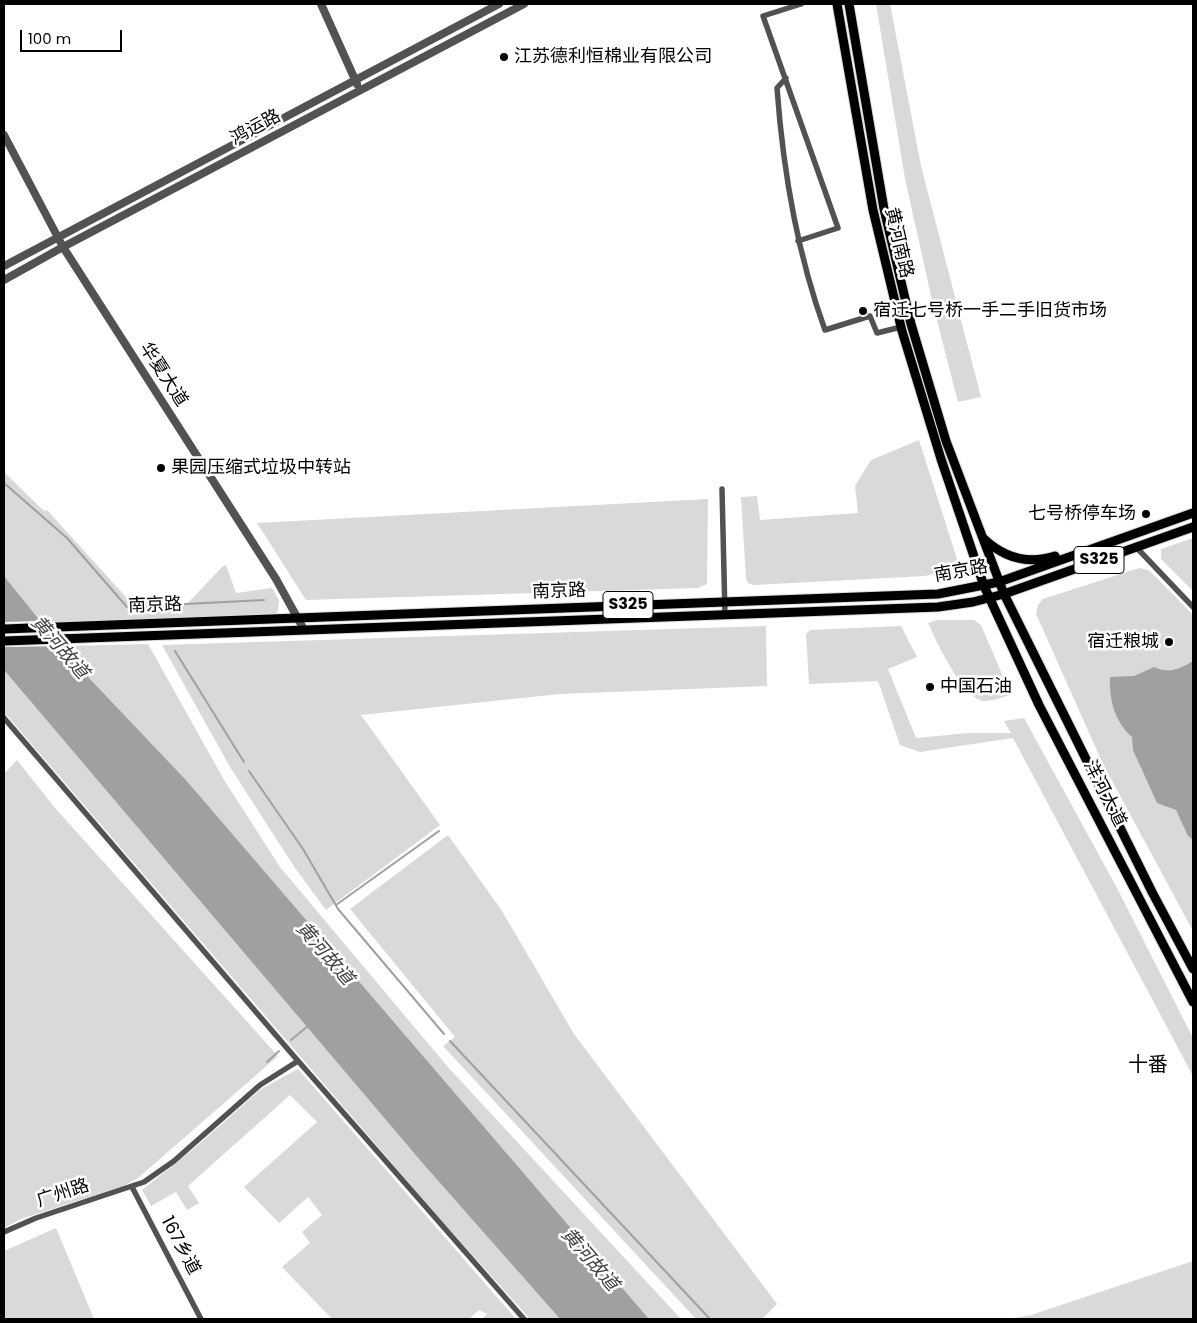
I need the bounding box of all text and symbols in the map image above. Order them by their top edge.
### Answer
scale bar [22,20,125,52]
text: 100 m [28,28,71,49]
place label: 江苏德利恒棉业有限公司 [514,46,712,68]
marker: 江苏德利恒棉业有限公司 [498,51,510,63]
street label: 鸿运路 [227,106,285,150]
street label: 黄河南路 [879,205,917,281]
place label: 宿迁七号桥一手二手旧货市场 [873,300,1107,322]
marker: 宿迁七号桥一手二手旧货市场 [857,305,869,317]
street label: 华夏大道 [134,339,192,411]
place label: 果园压缩式垃圾中转站 [171,457,351,479]
marker: 果园压缩式垃圾中转站 [155,462,167,474]
place label: 七号桥停车场 [1028,503,1136,525]
marker: 七号桥停车场 [1140,508,1152,520]
road number: S325 [1074,546,1124,574]
street label: 南京路 [933,557,989,587]
street label: 南京路 [532,580,586,604]
road number: S325 [603,592,653,618]
street label: 南京路 [128,594,182,618]
water label: 黄河故道 [25,612,93,684]
place label: 宿迁粮城 [1087,631,1159,653]
marker: 宿迁粮城 [1163,636,1175,648]
place label: 中国石油 [940,676,1012,698]
marker: 中国石油 [924,681,936,693]
street label: 洋河大道 [1078,757,1130,831]
water label: 黄河故道 [290,918,358,990]
district label: 十番 [1128,1054,1168,1078]
street label: 广州路 [34,1175,92,1213]
street label: 167乡道 [156,1213,204,1279]
water label: 黄河故道 [555,1224,623,1296]

